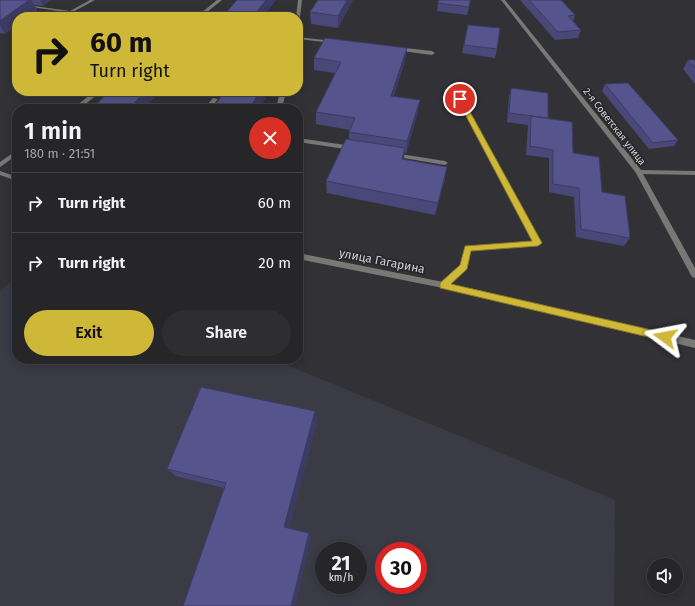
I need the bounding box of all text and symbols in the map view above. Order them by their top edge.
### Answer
text: 60 m [90,26,152,59]
icon: right [24,28,76,80]
text: Turn right [90,60,170,82]
pin [443,82,477,116]
street label: 2-я Советская улица [580,86,648,168]
icon: arrive [449,88,471,110]
text: 1 min [24,117,82,145]
button: close [249,117,291,159]
text: 180 m · 21:51 [24,146,95,161]
icon: right [24,192,46,214]
text: Turn right [58,194,125,212]
text: 60 m [258,194,291,212]
street label: улица Гагарина [338,246,426,276]
icon: right [24,252,46,274]
text: Turn right [58,254,125,272]
text: 20 m [258,254,291,272]
button: Exit [24,310,154,356]
button: Share [162,310,291,356]
position arrow [644,316,686,358]
speed limit sign: 30 [375,542,427,594]
text: 21 [331,551,351,575]
map controls [647,558,683,594]
button: sound [647,558,683,594]
text: km/h [329,572,353,584]

